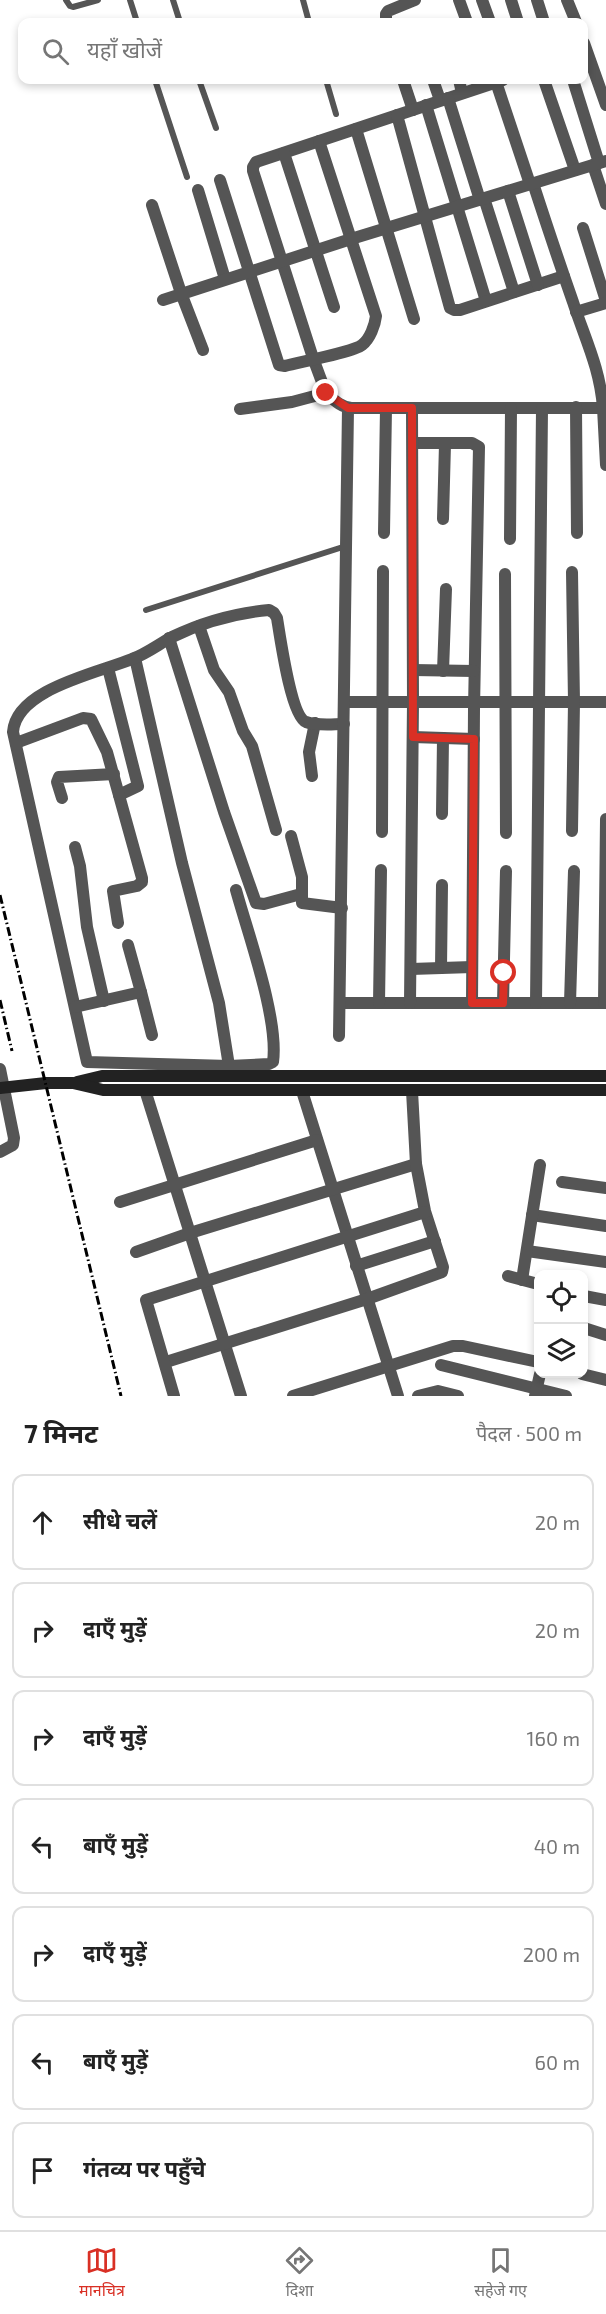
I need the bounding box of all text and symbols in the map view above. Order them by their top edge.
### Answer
search box [18,18,588,84]
icon: search [39,35,72,68]
text: यहाँ खोजें [87,36,162,62]
route end [312,379,338,405]
route start [490,959,516,985]
map controls [534,1270,588,1378]
button: locate [534,1270,588,1324]
button: layers [534,1324,588,1378]
text: 7 मिनट [24,1417,98,1448]
text: पैदल · 500 m [476,1421,582,1445]
icon: ahead [26,1506,59,1539]
text: सीधे चलें [83,1507,157,1533]
text: 20 m [535,1510,580,1534]
icon: right [26,1614,59,1647]
text: दाएँ मुड़ें [83,1615,147,1641]
text: 20 m [535,1618,580,1642]
icon: right [26,1722,59,1755]
text: दाएँ मुड़ें [83,1723,147,1749]
text: 160 m [527,1726,580,1750]
icon: left [26,1830,59,1863]
text: बाएँ मुड़ें [83,1831,148,1857]
text: 40 m [534,1834,580,1858]
icon: right [26,1938,59,1971]
text: दाएँ मुड़ें [83,1939,147,1965]
text: 200 m [523,1942,580,1966]
icon: left [26,2046,59,2079]
text: बाएँ मुड़ें [83,2047,148,2073]
text: 60 m [535,2050,580,2074]
icon: arrive [26,2154,59,2187]
text: गंतव्य पर पहुँचे [83,2155,206,2181]
tab: मानचित्र [79,2244,125,2303]
tab: दिशा [283,2244,316,2303]
tab: सहेजे गए [474,2244,527,2303]

